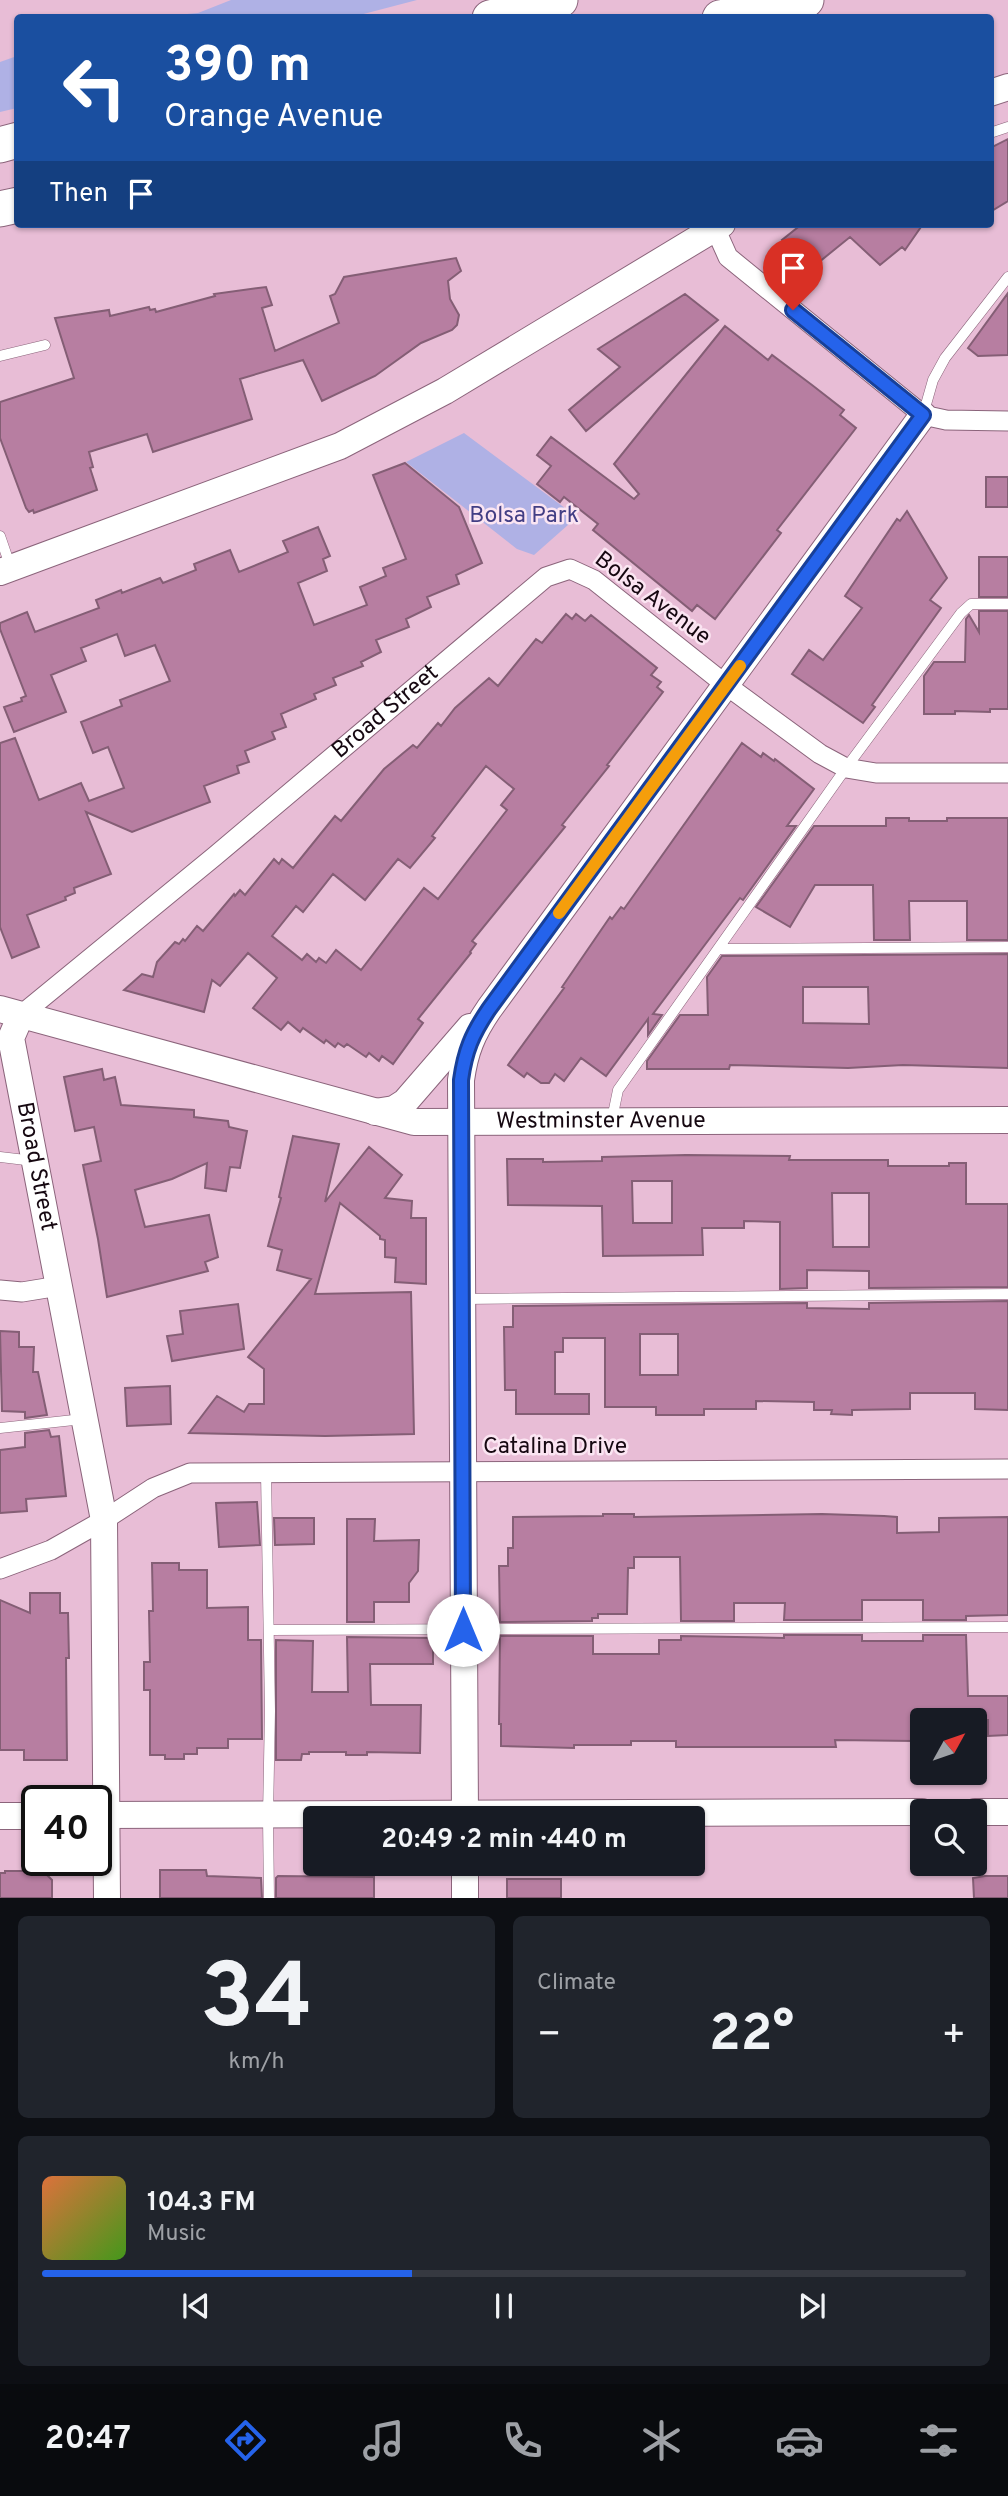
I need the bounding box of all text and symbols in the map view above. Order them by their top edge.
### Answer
text: 390 m [164,37,311,99]
icon: left [49,42,140,133]
text: Orange Avenue [164,98,383,138]
icon: arrive [122,175,160,213]
text: Then [49,178,108,211]
pin [763,238,823,310]
icon: arrive [774,249,812,287]
park label: Bolsa Park [469,502,579,531]
street label: Bolsa Avenue [588,546,716,652]
street label: Broad Street [326,659,445,765]
street label: Broad Street [9,1100,62,1234]
street label: Westminster Avenue [496,1107,706,1136]
street label: Catalina Drive [483,1433,627,1462]
position arrow [426,1593,500,1667]
north arrow [910,1708,987,1785]
map controls [910,1708,987,1876]
speed limit sign: 40 [21,1785,112,1876]
button: search [910,1799,987,1876]
text: 20:49 · 2 min · 440 m [381,1824,627,1857]
text: 34 [200,1945,313,2060]
text: Climate [537,1969,616,1998]
text: 22° [709,2003,794,2069]
text: − [537,2012,562,2061]
text: + [941,2012,966,2061]
text: km/h [229,2048,284,2077]
text: 104.3 FM [147,2187,256,2220]
text: Music [147,2220,207,2249]
icon: previous [177,2287,215,2325]
icon: pause [485,2287,523,2325]
icon: next [793,2287,831,2325]
icon: directions [221,2416,270,2465]
icon: music [359,2416,408,2465]
icon: phone [498,2416,547,2465]
icon: climate [637,2416,686,2465]
icon: car [775,2416,824,2465]
icon: filters [914,2416,963,2465]
text: 20:47 [45,2420,131,2460]

